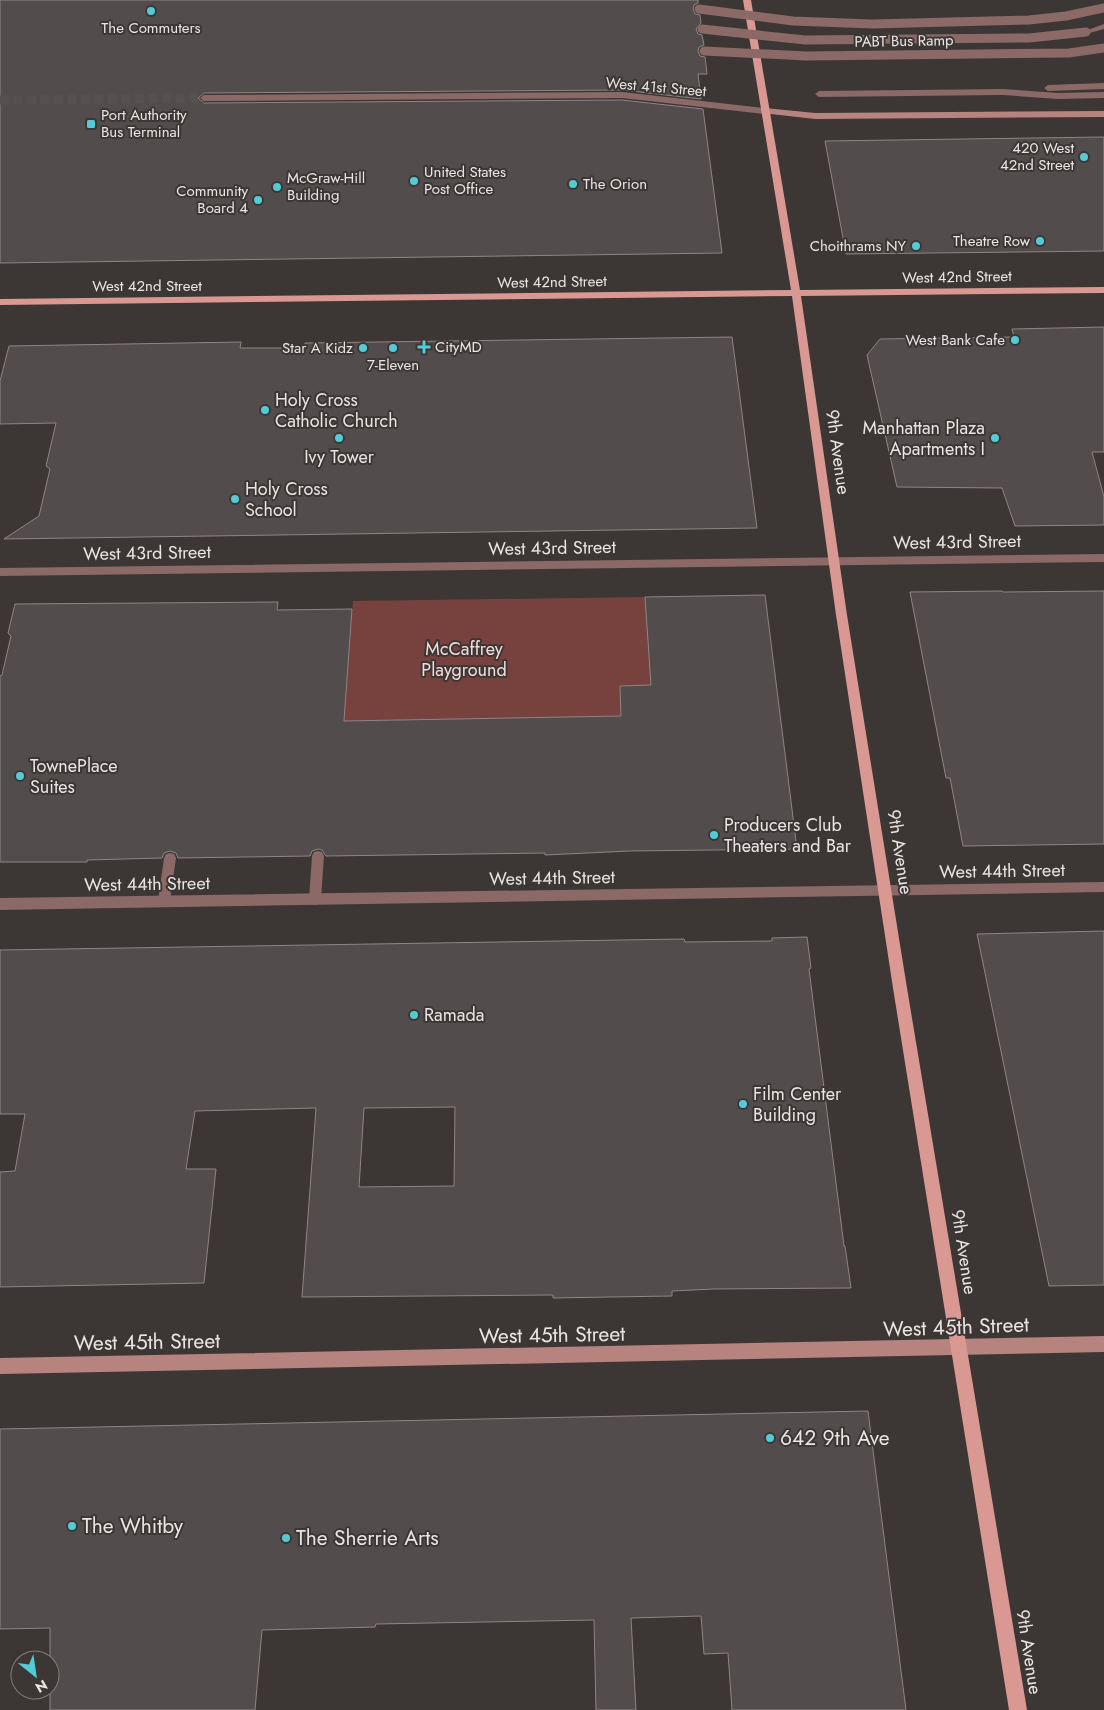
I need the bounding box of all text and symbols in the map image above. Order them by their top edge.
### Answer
marker: The Commuters [145,5,157,17]
place label: The Commuters [101,17,201,39]
street label: PABT Bus Ramp [854,29,954,53]
street label: West 41st Street [605,72,708,102]
place label: Port Authority Bus Terminal [101,104,187,143]
marker: Port Authority Bus Terminal [85,118,97,130]
place label: 420 West 42nd Street [1000,137,1074,176]
marker: 420 West 42nd Street [1078,151,1090,163]
place label: United States Post Office [424,161,506,200]
place label: McGraw-Hill Building [287,167,365,206]
place label: The Orion [583,173,647,195]
marker: United States Post Office [408,175,420,187]
marker: The Orion [567,178,579,190]
place label: Community Board 4 [176,180,248,219]
marker: McGraw-Hill Building [271,181,283,193]
marker: Community Board 4 [252,194,264,206]
place label: Theatre Row [953,230,1031,252]
place label: Choithrams NY [810,235,907,257]
marker: Theatre Row [1034,235,1046,247]
marker: Choithrams NY [910,240,922,252]
street label: West 42nd Street [902,265,1012,289]
street label: West 42nd Street [497,270,607,294]
street label: West 42nd Street [92,275,202,297]
place label: West Bank Cafe [905,329,1005,351]
marker: West Bank Cafe [1009,334,1021,346]
place label: CityMD [435,336,482,358]
place label: Star A Kidz [282,337,353,359]
marker: CityMD [417,340,431,354]
marker: Star A Kidz [357,342,369,354]
marker: 7-Eleven [387,342,399,354]
place label: 7-Eleven [367,354,419,376]
place label: Holy Cross Catholic Church [275,387,398,434]
marker: Holy Cross Catholic Church [259,404,271,416]
street label: 9th Avenue [819,408,857,496]
place label: Manhattan Plaza Apartments I [862,415,985,462]
marker: Ivy Tower [333,432,345,444]
marker: Manhattan Plaza Apartments I [989,432,1001,444]
place label: Ivy Tower [304,444,375,470]
place label: Holy Cross School [245,476,328,523]
marker: Holy Cross School [229,493,241,505]
street label: West 43rd Street [893,528,1022,556]
street label: West 43rd Street [488,534,617,562]
street label: West 43rd Street [83,539,212,567]
park label: McCaffrey Playground [421,636,507,683]
place label: TownePlace Suites [30,753,118,800]
marker: TownePlace Suites [14,770,26,782]
street label: 9th Avenue [880,808,920,896]
place label: Producers Club Theaters and Bar [724,812,852,859]
marker: Producers Club Theaters and Bar [708,829,720,841]
street label: West 44th Street [939,857,1066,885]
street label: West 44th Street [489,864,616,892]
street label: West 44th Street [84,870,211,898]
place label: Ramada [424,1002,484,1028]
marker: Ramada [408,1009,420,1021]
place label: Film Center Building [753,1081,842,1128]
marker: Film Center Building [737,1098,749,1110]
street label: 9th Avenue [944,1208,984,1296]
street label: West 45th Street [882,1309,1030,1345]
street label: West 45th Street [479,1319,625,1351]
street label: West 45th Street [74,1326,220,1358]
place label: 642 9th Ave [780,1423,890,1453]
marker: 642 9th Ave [764,1432,776,1444]
place label: The Whitby [82,1511,184,1541]
marker: The Whitby [66,1520,78,1532]
place label: The Sherrie Arts [296,1523,439,1553]
marker: The Sherrie Arts [280,1532,292,1544]
street label: 9th Avenue [1009,1608,1049,1696]
north arrow [10,1650,60,1700]
text: N [32,1675,51,1698]

